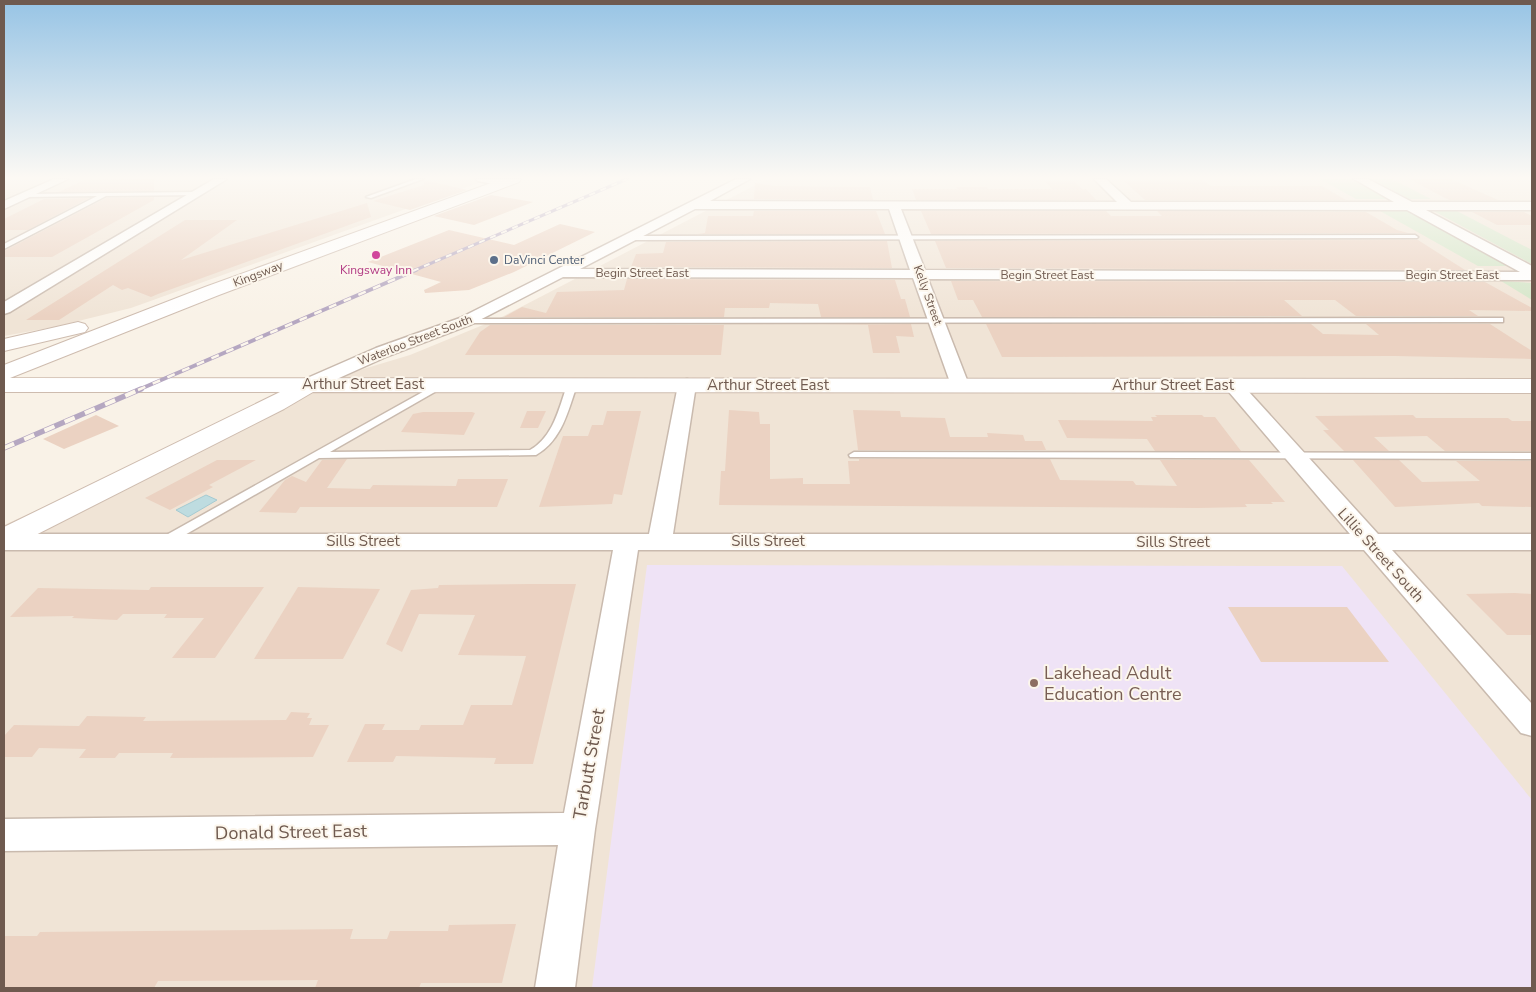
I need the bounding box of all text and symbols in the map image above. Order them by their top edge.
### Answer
marker: Kingsway Inn [370,249,382,261]
place label: DaVinci Center [504,252,585,268]
marker: DaVinci Center [488,254,500,266]
street label: Kingsway [231,257,286,291]
place label: Kingsway Inn [340,262,412,278]
street label: Kelly Street [910,263,947,328]
street label: Begin Street East [595,265,689,281]
street label: Begin Street East [1000,267,1094,283]
street label: Begin Street East [1405,267,1499,283]
street label: Waterloo Street South [356,311,474,369]
street label: Arthur Street East [302,374,425,394]
street label: Arthur Street East [707,375,830,395]
street label: Arthur Street East [1112,375,1235,395]
street label: Lillie Street South [1333,504,1429,606]
street label: Sills Street [326,531,400,551]
street label: Sills Street [731,531,805,551]
street label: Sills Street [1136,532,1210,552]
place label: Lakehead Adult Education Centre [1044,661,1182,706]
marker: Lakehead Adult Education Centre [1028,677,1040,689]
street label: Tarbutt Street [567,706,611,821]
street label: Donald Street East [215,819,368,845]

